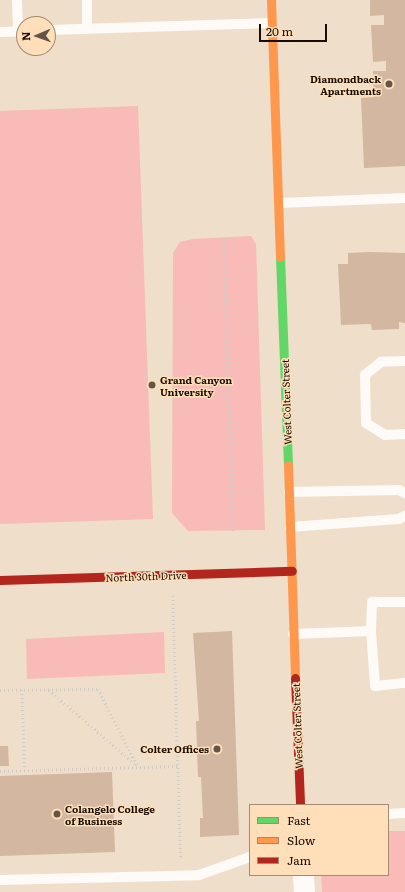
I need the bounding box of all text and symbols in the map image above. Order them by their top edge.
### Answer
north arrow [16,16,56,56]
scale bar [261,16,329,42]
text: 20 m [266,22,293,40]
text: N [17,31,33,41]
place label: Diamondback Apartments [310,72,381,96]
marker: Diamondback Apartments [384,79,394,89]
street label: West Colter Street [279,359,293,445]
place label: Grand Canyon University [160,373,232,396]
marker: Grand Canyon University [147,380,157,390]
street label: North 30th Drive [105,569,187,583]
street label: West Colter Street [290,683,304,769]
place label: Colter Offices [140,743,209,755]
marker: Colter Offices [212,744,222,754]
place label: Colangelo College of Business [65,802,155,826]
legend [249,804,389,876]
marker: Colangelo College of Business [52,809,62,819]
text: Fast [287,811,310,829]
text: Slow [287,831,315,849]
text: Jam [287,851,311,869]

